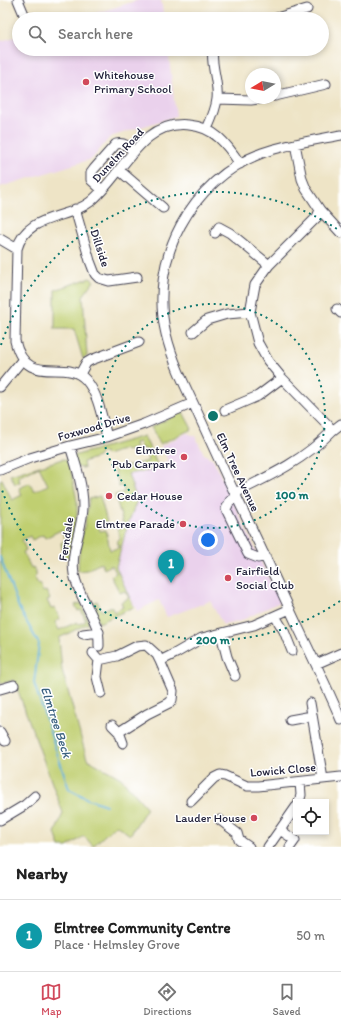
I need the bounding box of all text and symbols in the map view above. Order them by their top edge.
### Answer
search box [12,12,329,56]
icon: search [26,23,48,45]
text: Search here [58,25,133,43]
place label: Whitehouse Primary School [94,68,172,96]
north arrow [245,68,281,104]
marker: Whitehouse Primary School [81,77,91,87]
street label: Dunelm Road [89,125,147,185]
street label: Dillside [87,227,113,269]
centre of rings [206,409,220,423]
street label: Foxwood Drive [56,410,132,444]
street label: Elm Tree Avenue [214,430,263,514]
place label: Elmtree Pub Carpark [112,443,176,471]
marker: Elmtree Pub Carpark [179,452,189,462]
text: 100 m [275,488,309,502]
place label: Cedar House [117,489,183,503]
marker: Cedar House [104,491,114,501]
street label: Ferndale [56,516,76,562]
place label: Elmtree Parade [96,517,175,531]
marker: Elmtree Parade [178,519,188,529]
your location [198,530,218,550]
pin: 1 [158,550,184,583]
place label: Fairfield Social Club [236,564,294,592]
marker: Fairfield Social Club [223,573,233,583]
text: 200 m [196,633,231,647]
water label: Elmtree Beck [38,685,75,761]
street label: Lowick Close [249,760,317,780]
map controls [293,799,329,835]
button: locate [293,799,329,835]
place label: Lauder House [175,811,246,825]
marker: Lauder House [249,813,259,823]
text: Nearby [16,863,68,883]
text: Elmtree Community Centre [54,919,231,937]
text: 1 [26,928,32,943]
text: 50 m [296,928,325,943]
text: Place · Helmsley Grove [54,937,180,952]
tab: Map [40,981,62,1018]
tab: Directions [143,981,192,1018]
tab: Saved [272,981,301,1018]

